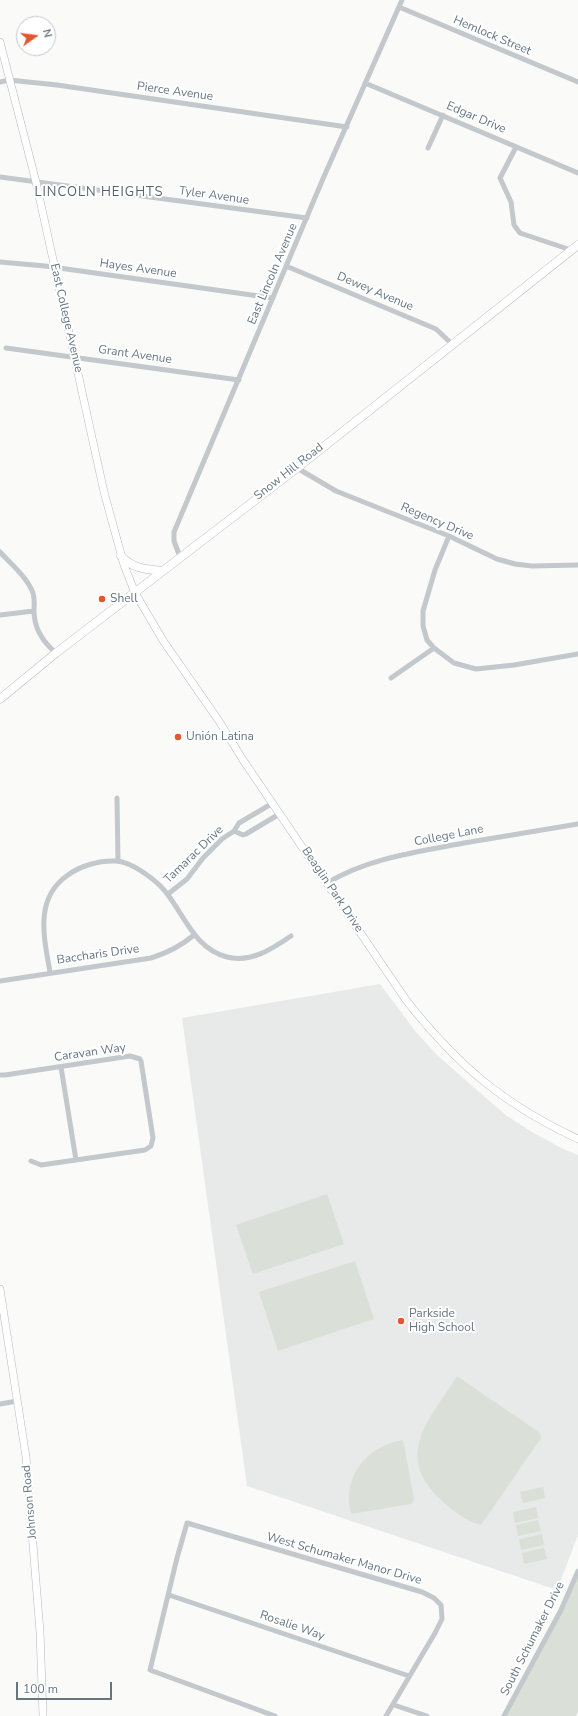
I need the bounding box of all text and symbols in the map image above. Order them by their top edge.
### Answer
street label: Hemlock Street [451,13,533,59]
north arrow [16,16,56,56]
text: N [39,27,55,39]
street label: Pierce Avenue [136,80,214,104]
street label: Edgar Drive [444,99,508,137]
street label: Tyler Avenue [178,184,250,208]
district label: LINCOLN HEIGHTS [34,185,164,201]
street label: East Lincoln Avenue [245,221,301,327]
street label: Hayes Avenue [99,256,177,282]
street label: East College Avenue [46,262,86,374]
street label: Dewey Avenue [335,269,415,315]
street label: Grant Avenue [97,343,173,367]
street label: Snow Hill Road [251,440,327,504]
street label: Regency Drive [398,500,476,544]
place label: Shell [110,592,138,606]
marker: Shell [97,594,107,604]
place label: Unión Latina [186,730,254,744]
marker: Unión Latina [173,732,183,742]
street label: College Lane [413,822,485,850]
street label: Tamarac Drive [161,823,227,887]
street label: Beaglin Park Drive [298,845,366,935]
street label: Baccharis Drive [56,942,140,968]
street label: Caravan Way [53,1041,127,1065]
place label: Parkside High School [409,1307,474,1335]
marker: Parkside High School [396,1316,406,1326]
street label: Johnson Road [20,1464,40,1540]
street label: West Schumaker Manor Drive [265,1530,423,1588]
street label: South Schumaker Drive [498,1580,568,1698]
street label: Rosalie Way [258,1608,326,1644]
scale bar [18,1674,114,1700]
text: 100 m [23,1681,58,1697]

